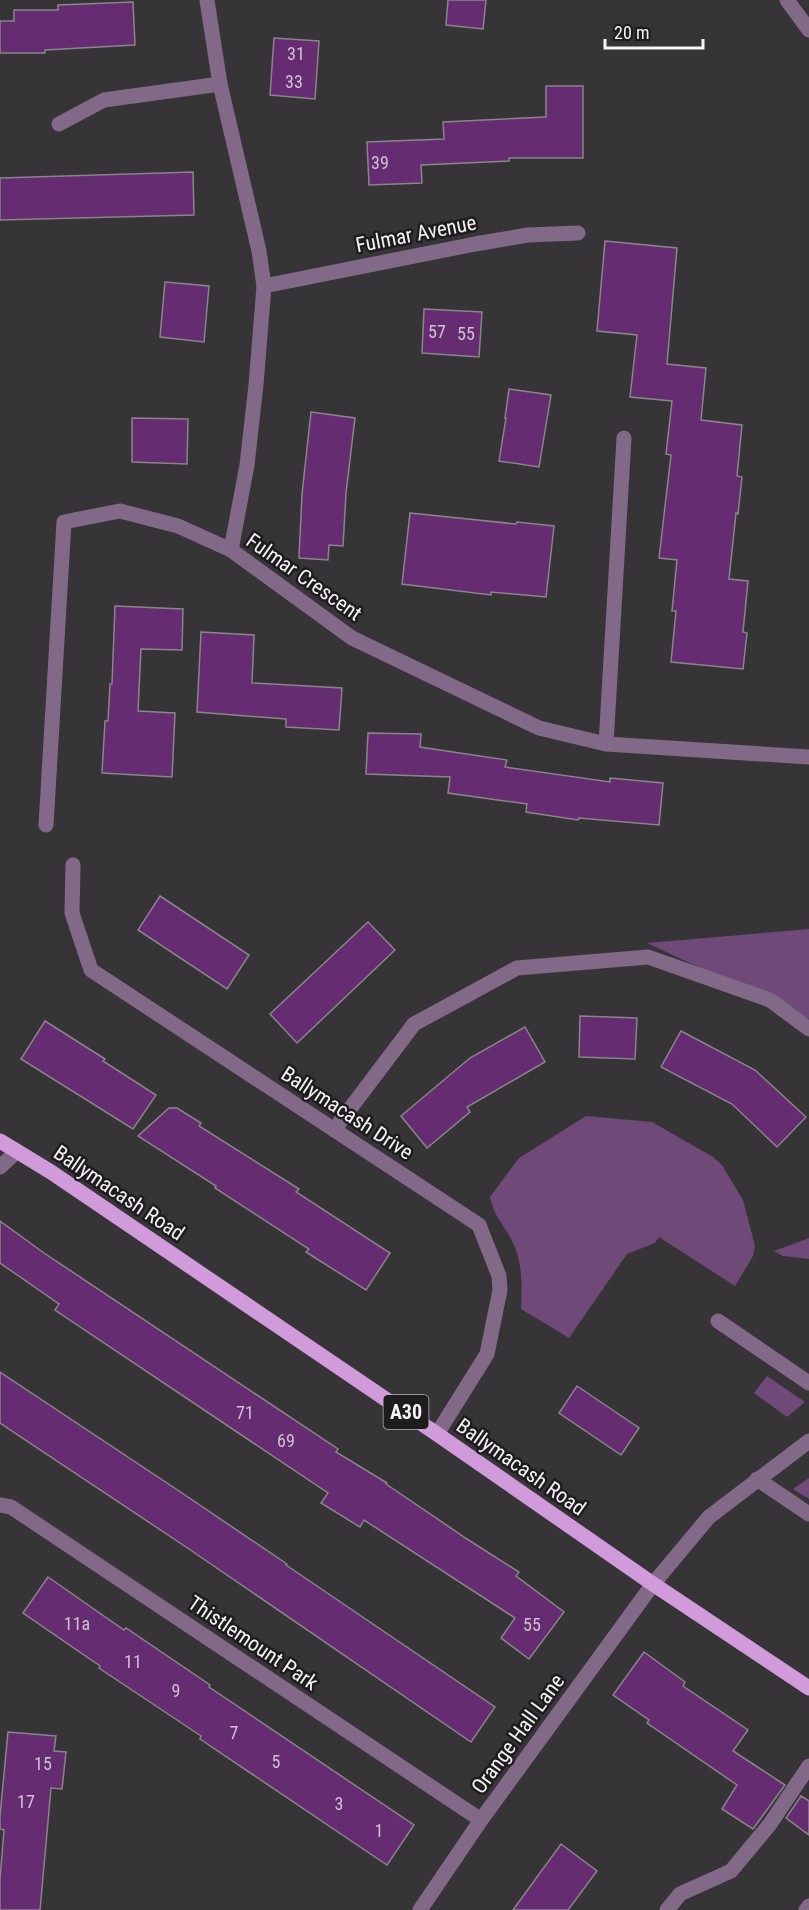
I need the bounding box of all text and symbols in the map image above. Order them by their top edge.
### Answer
scale bar [605,12,702,50]
text: 20 m [614,22,649,43]
house number: 31 [287,43,305,64]
house number: 33 [285,71,303,92]
house number: 39 [371,152,389,173]
street label: Fulmar Avenue [354,211,479,257]
house number: 57 [428,321,446,342]
house number: 55 [457,323,475,344]
street label: Fulmar Crescent [242,528,366,626]
street label: Ballymacash Drive [277,1062,417,1165]
street label: Ballymacash Road [49,1140,189,1246]
road number: A30 [384,1395,428,1429]
house number: 71 [236,1402,254,1423]
street label: Ballymacash Road [452,1414,590,1520]
house number: 69 [277,1430,295,1451]
street label: Thistlemount Park [183,1591,323,1696]
house number: 11a [64,1613,90,1634]
house number: 55 [523,1614,541,1635]
house number: 11 [124,1651,142,1672]
street label: Orange Hall Lane [467,1670,569,1798]
house number: 9 [172,1680,180,1701]
house number: 7 [230,1722,239,1743]
house number: 5 [272,1751,281,1772]
house number: 15 [34,1753,52,1774]
house number: 17 [17,1791,35,1812]
house number: 3 [335,1793,343,1814]
house number: 1 [375,1820,383,1841]

